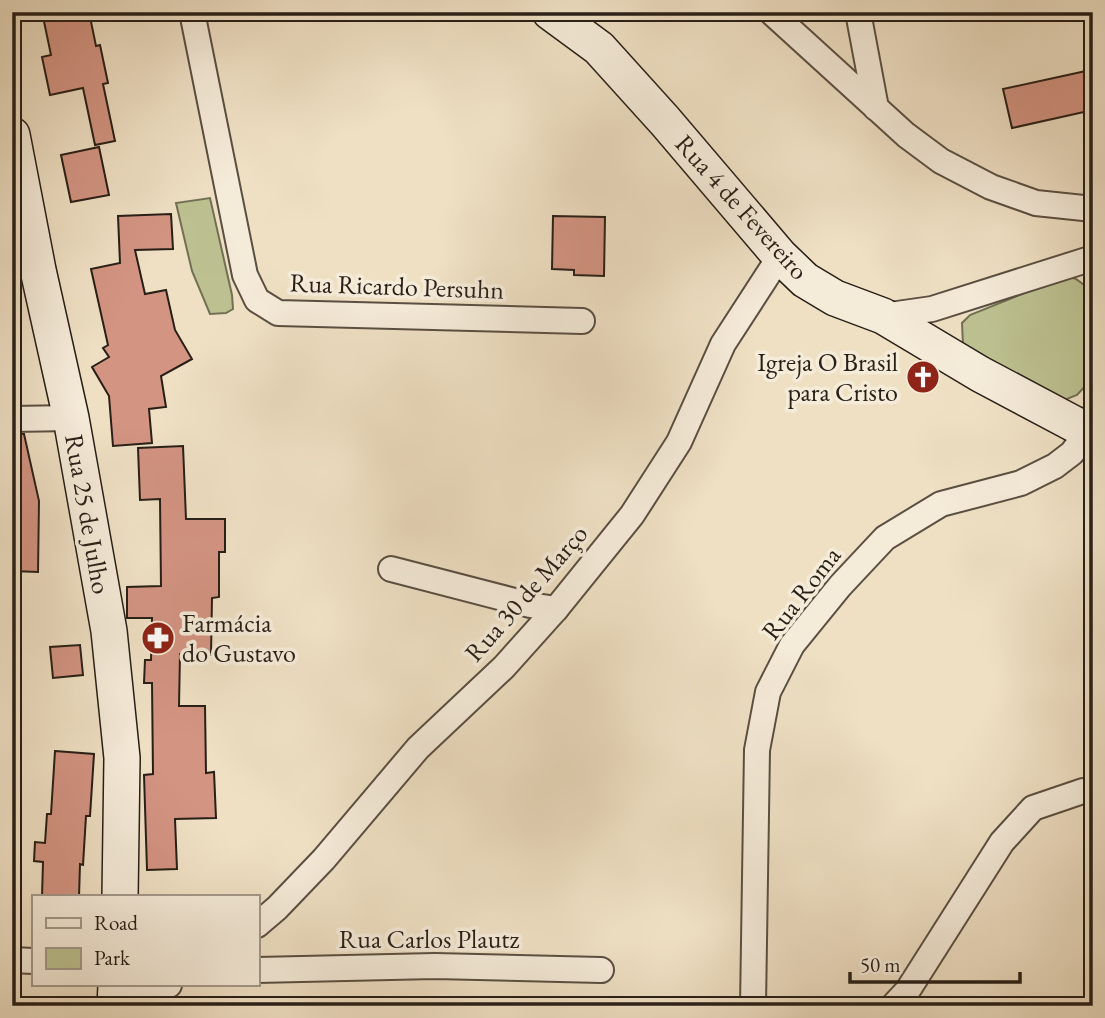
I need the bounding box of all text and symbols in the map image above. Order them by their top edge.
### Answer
street label: Rua 4 de Fevereiro [668,127,816,287]
street label: Rua Ricardo Persuhn [289,265,505,307]
place label: Igreja O Brasil para Cristo [757,345,898,409]
church icon: Igreja O Brasil para Cristo [904,358,942,396]
street label: Rua 25 de Julho [57,432,119,596]
street label: Rua 30 de Março [457,517,595,669]
street label: Rua Roma [754,539,849,647]
place label: Farmácia do Gustavo [182,606,296,670]
pharmacy icon: Farmácia do Gustavo [139,619,177,657]
legend [32,895,259,986]
text: Road [94,909,138,936]
street label: Rua Carlos Plautz [339,922,520,956]
scale bar [850,941,1019,985]
text: Park [94,944,131,971]
text: 50 m [860,951,901,978]

